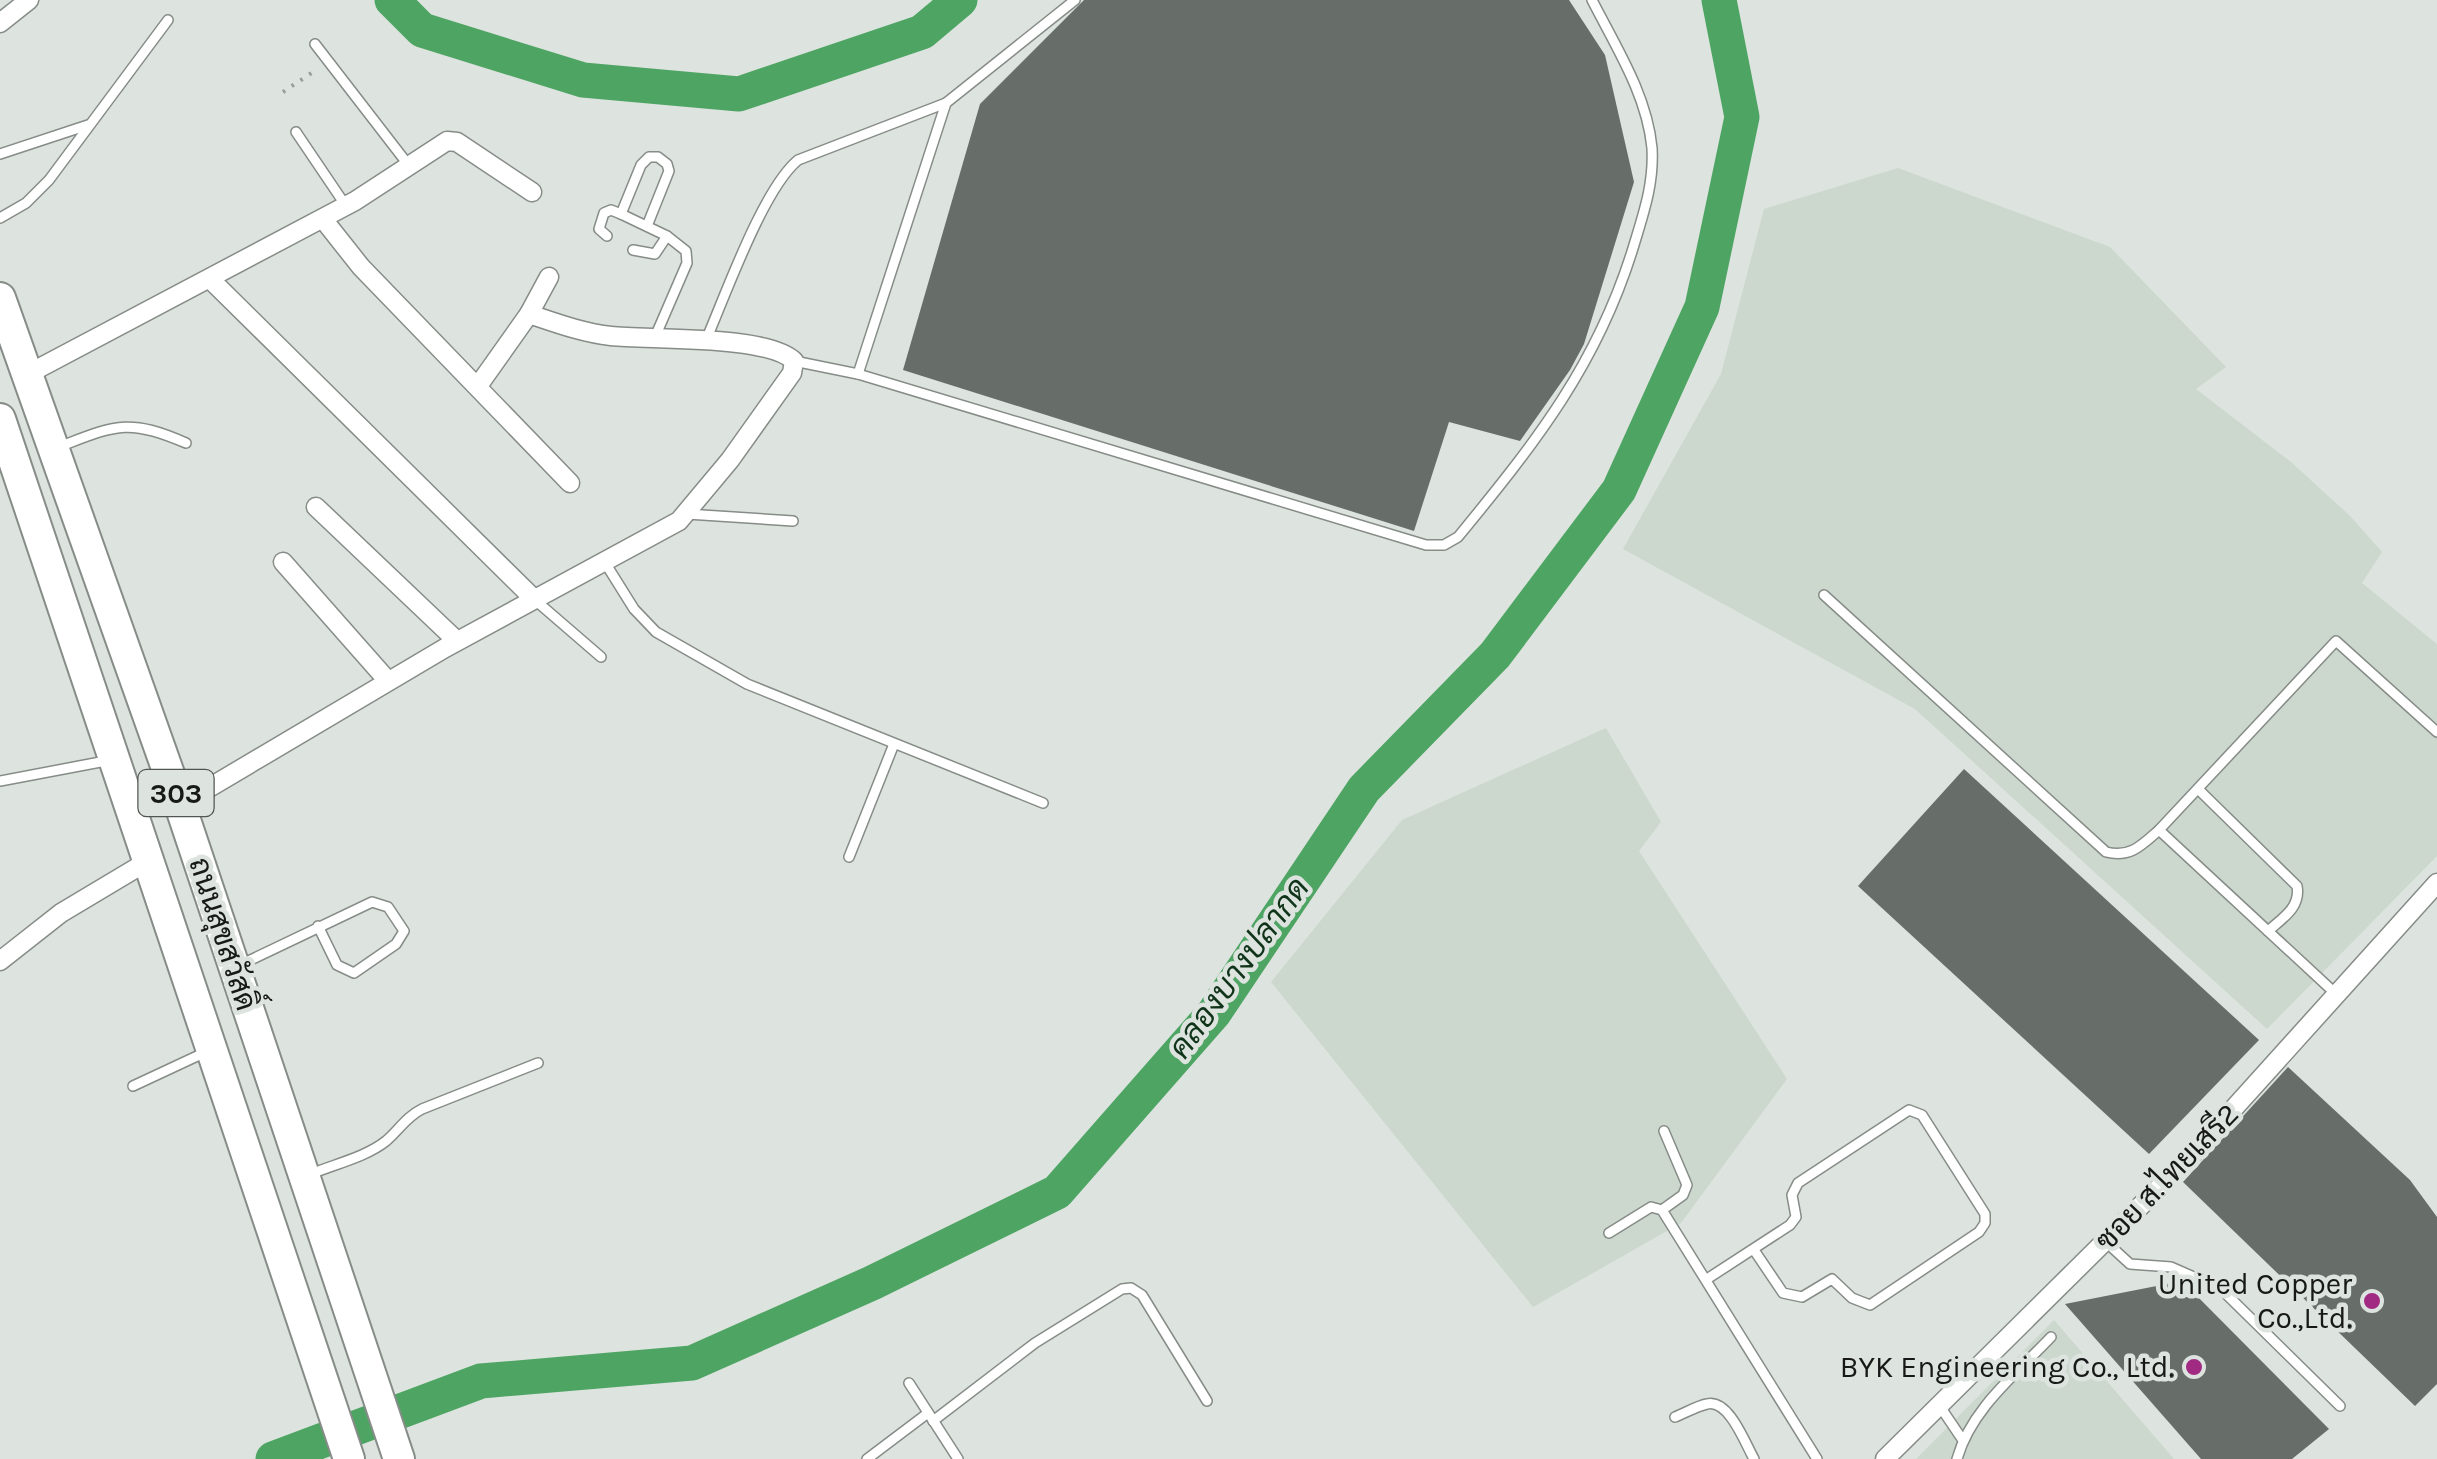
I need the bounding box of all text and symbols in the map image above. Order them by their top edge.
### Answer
road number: 303 [138,770,214,816]
street label: ถนนสุขสวัสดิ์ [178,850,273,1016]
water label: คลองบางปลากด [1161,870,1317,1066]
street label: ซอย ส.ไทยเสรี2 [2087,1095,2246,1258]
place label: United Copper Co.,Ltd. [2158,1266,2352,1336]
marker: United Copper Co.,Ltd. [2361,1290,2383,1312]
place label: BYK Engineering Co., Ltd. [1840,1349,2174,1385]
marker: BYK Engineering Co., Ltd. [2183,1356,2205,1378]

